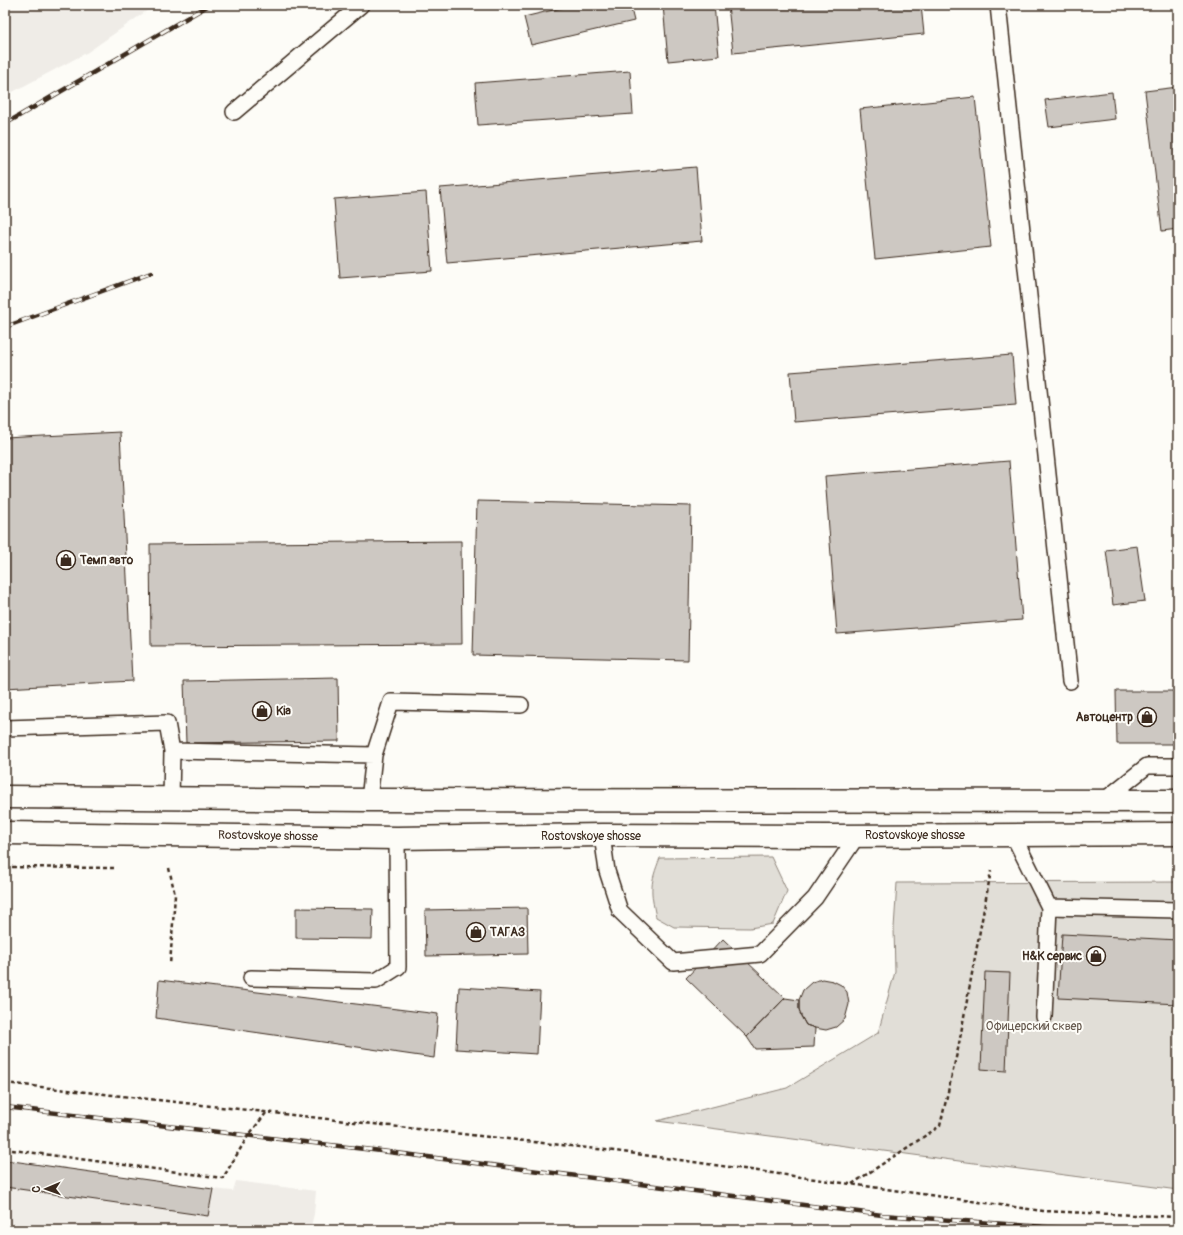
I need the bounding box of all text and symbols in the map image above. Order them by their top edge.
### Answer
shop icon: Темп авто [55,549,77,571]
place label: Темп авто [79,553,134,568]
shop icon: Kia [251,700,273,722]
place label: Kia [276,704,291,719]
shop icon: Автоцентр [1136,706,1158,728]
place label: Автоцентр [1076,710,1133,725]
street label: Rostovskoye shosse [218,828,318,844]
street label: Rostovskoye shosse [865,828,965,843]
street label: Rostovskoye shosse [541,829,641,844]
shop icon: ТАГАЗ [465,921,487,943]
place label: ТАГАЗ [489,925,525,940]
shop icon: H&K сервис [1085,945,1107,967]
place label: H&K сервис [1022,949,1082,964]
park label: Офицерский сквер [986,1019,1082,1034]
north arrow [26,1169,66,1209]
text: С [30,1186,43,1193]

